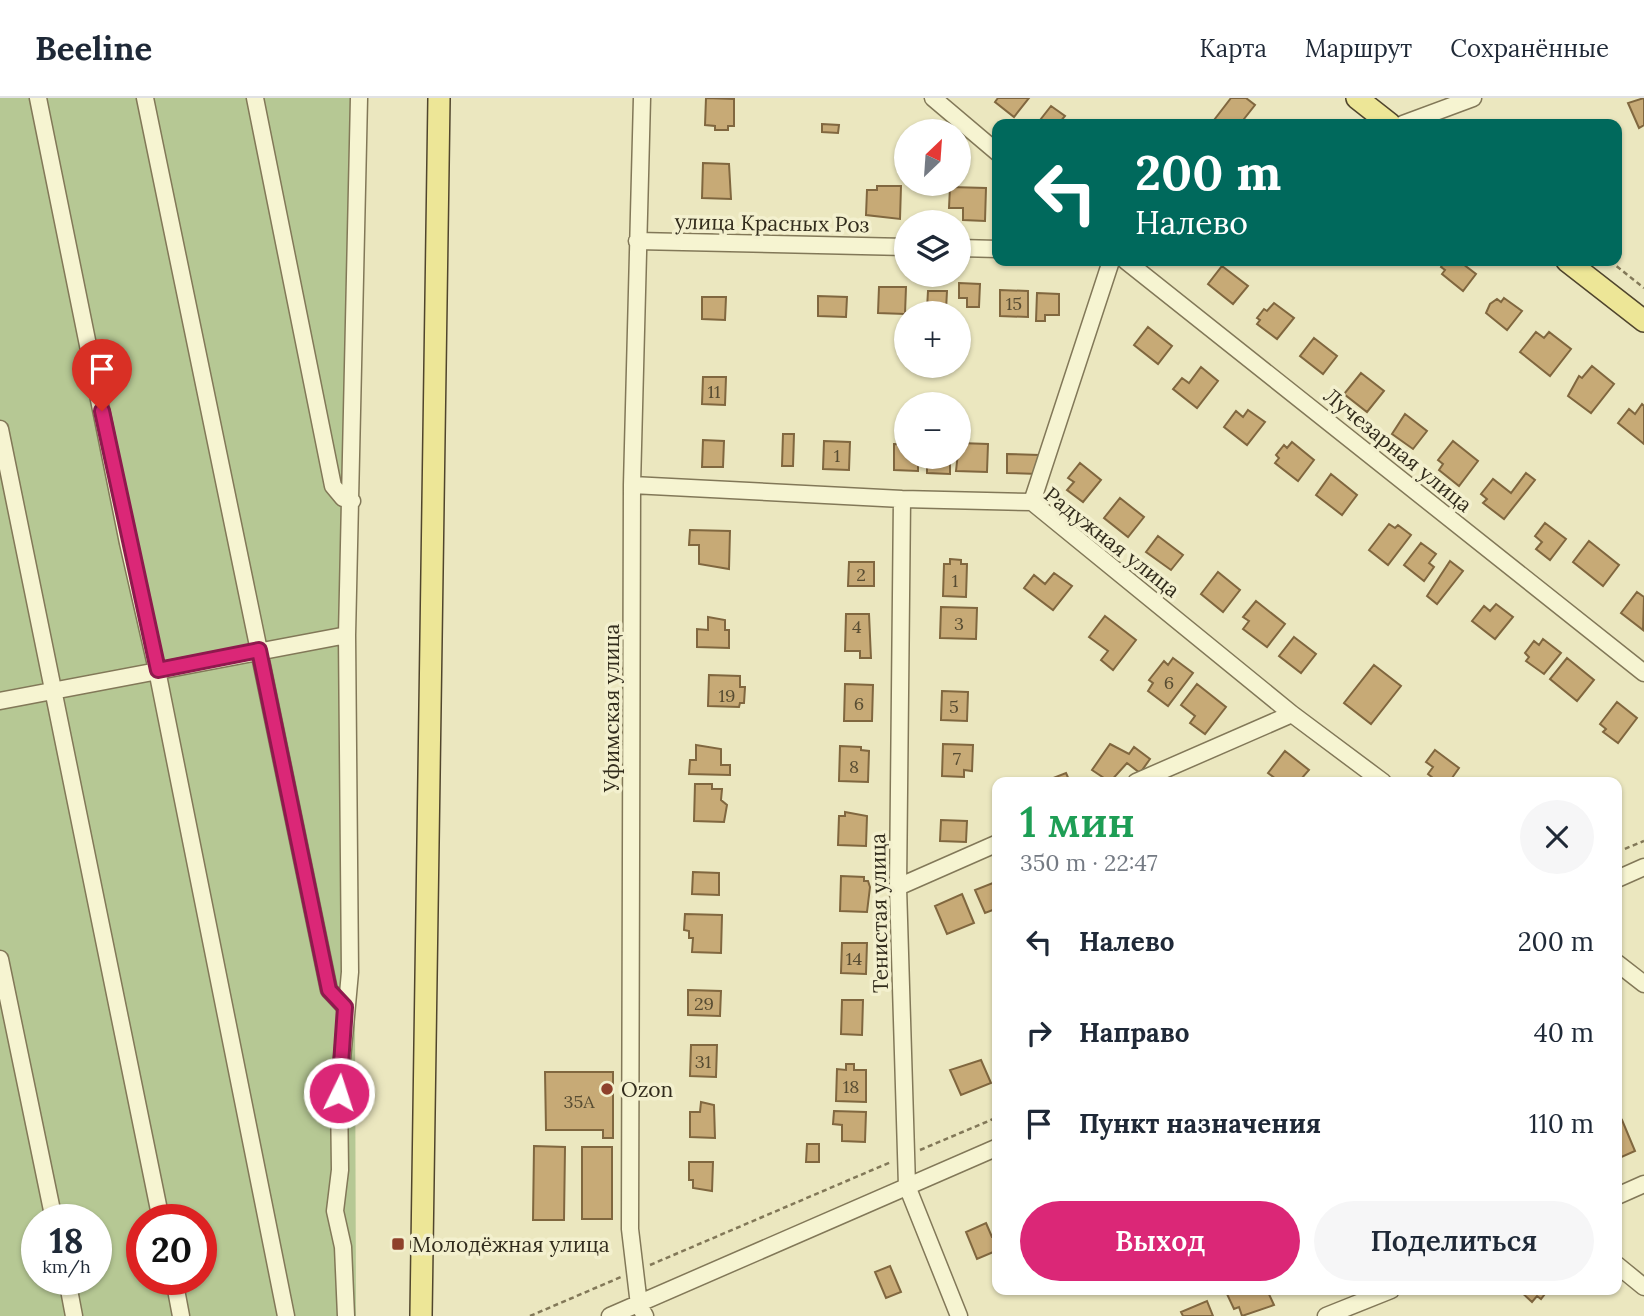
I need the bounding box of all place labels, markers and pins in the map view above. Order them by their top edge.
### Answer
pin [72,339,132,411]
place label: Ozon [621,1076,674,1103]
marker: Ozon [599,1081,615,1097]
place label: Молодёжная улица [412,1231,610,1258]
marker: Молодёжная улица [390,1236,406,1252]

